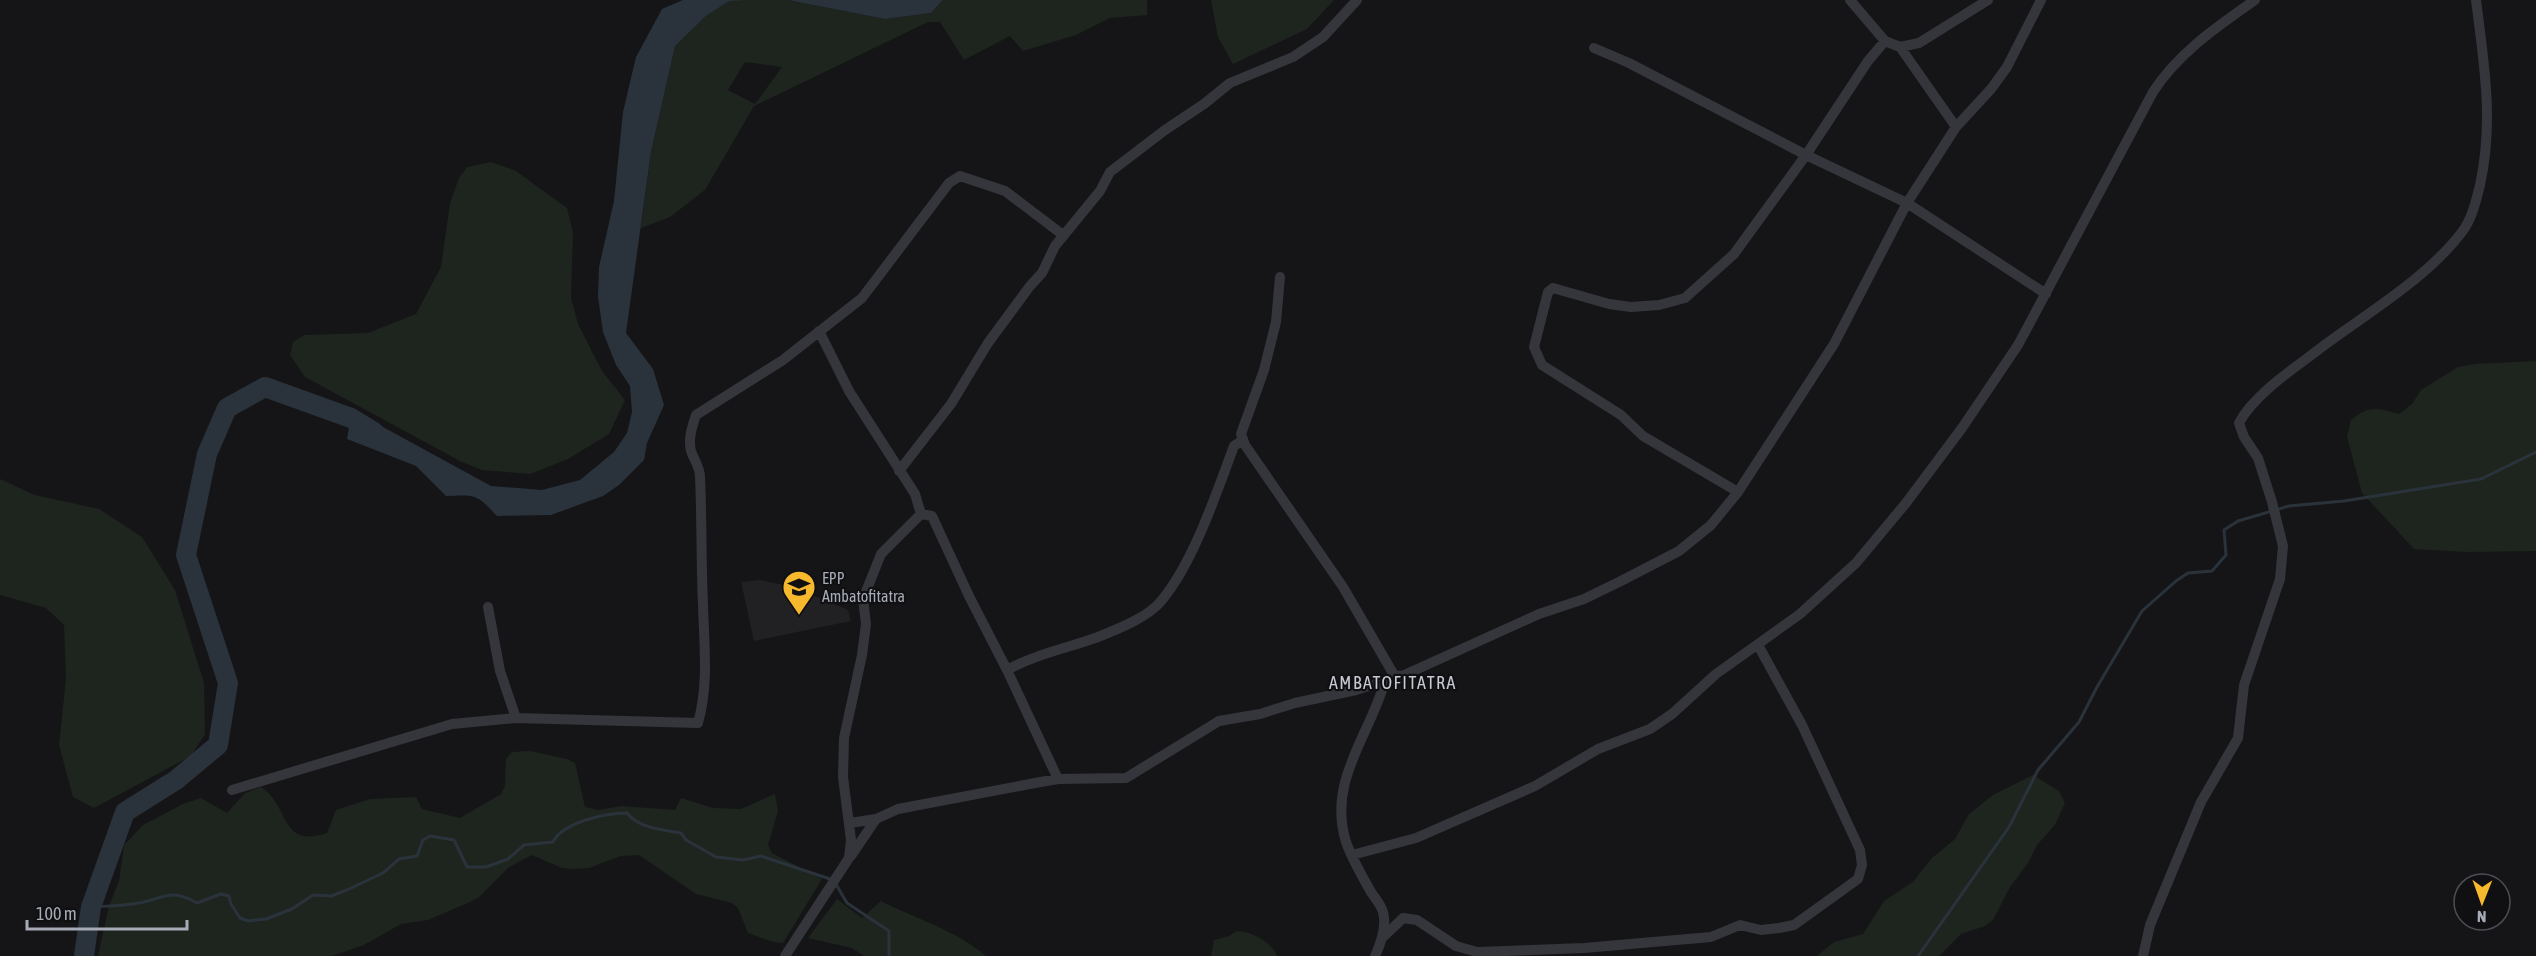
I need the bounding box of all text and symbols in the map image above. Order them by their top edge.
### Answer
school or university icon: EPP Ambatofitatra [781,569,817,616]
place label: EPP Ambatofitatra [822,569,905,605]
district label: AMBATOFITATRA [1329,672,1457,693]
north arrow [2452,872,2512,932]
scale bar [27,893,188,931]
text: 100 m [36,903,77,924]
text: N [2477,908,2487,926]

